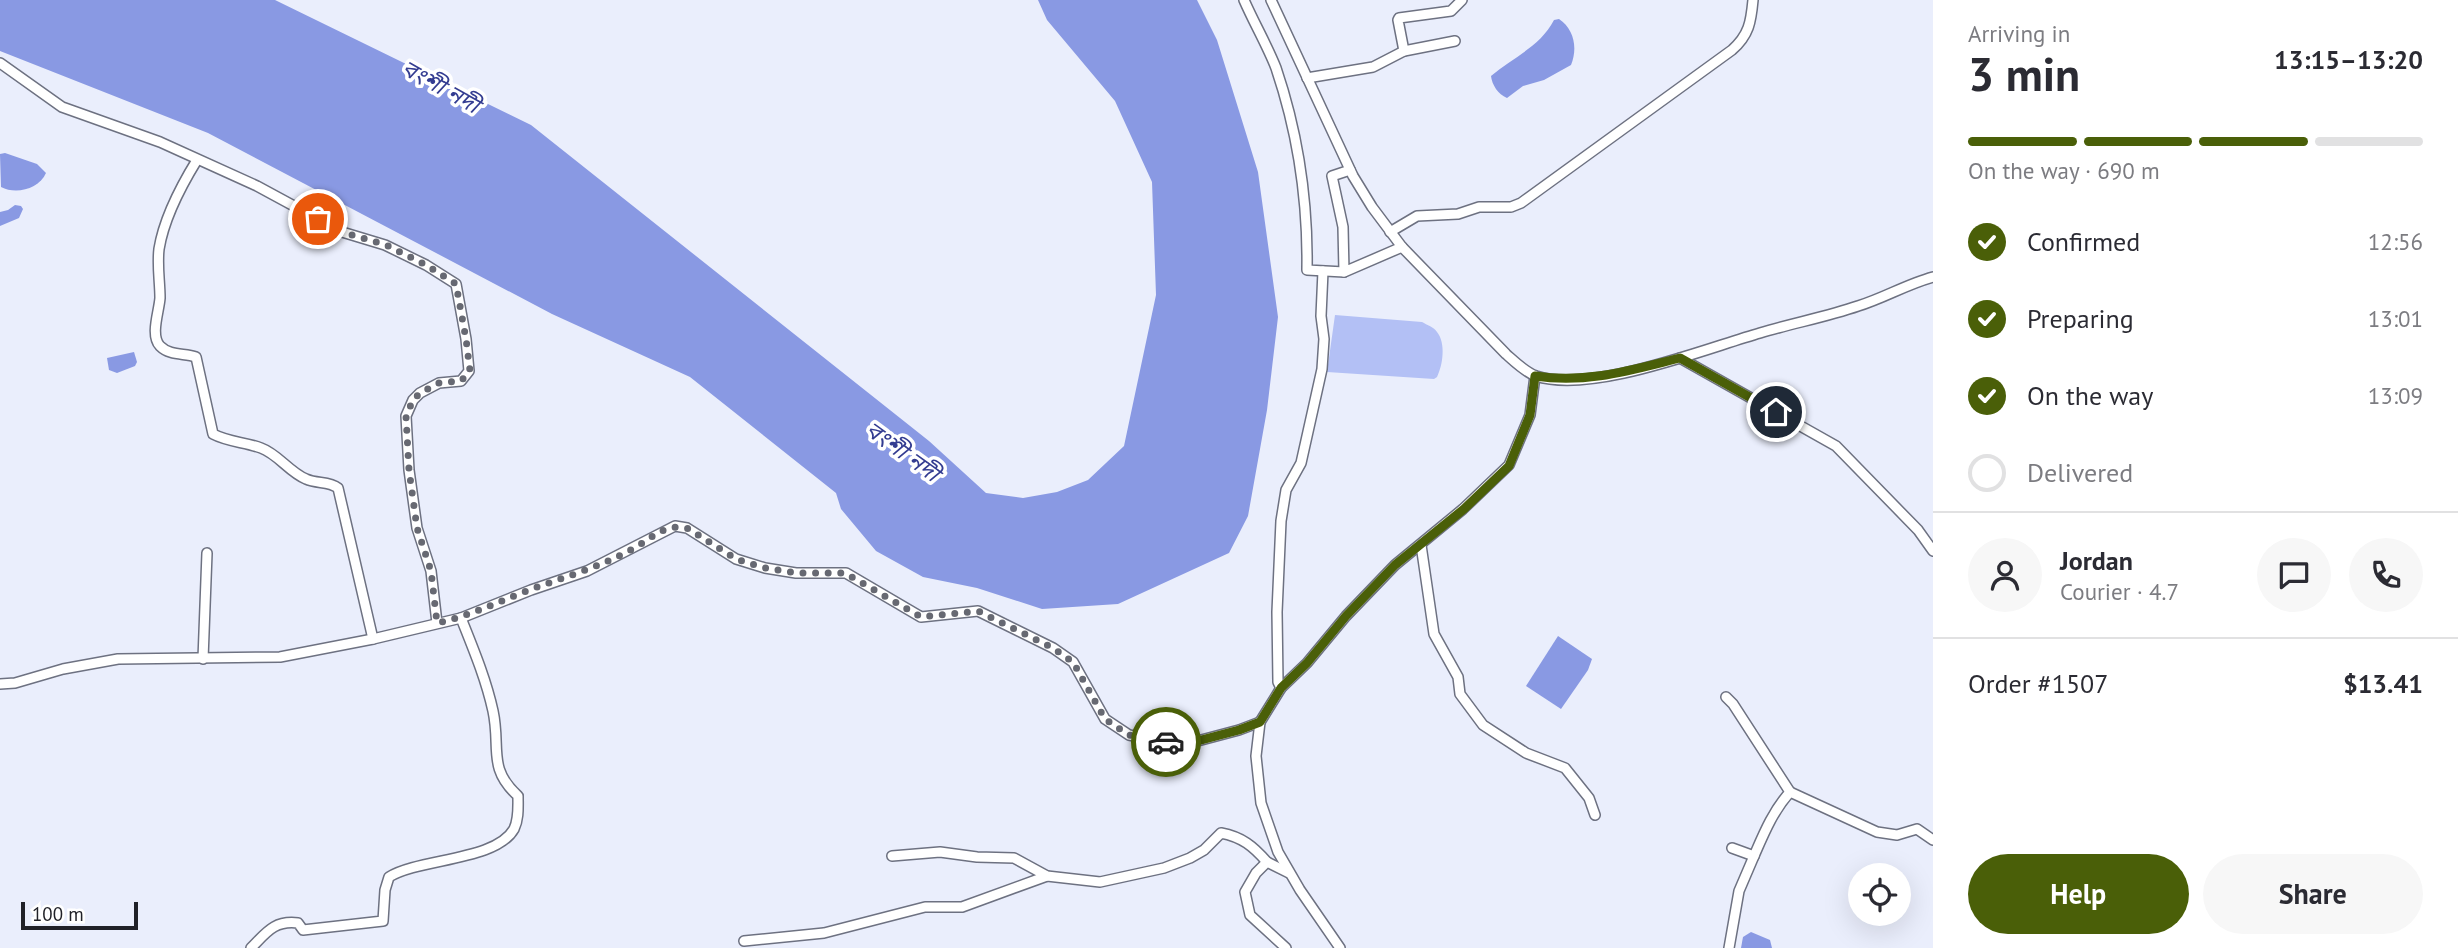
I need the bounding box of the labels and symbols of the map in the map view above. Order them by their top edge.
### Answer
water label: বংশী নদী [397,53,488,121]
pin [288,189,348,249]
pin [1746,382,1806,442]
water label: বংশী নদী [860,414,949,490]
courier [1131,707,1201,777]
scale bar [21,899,138,931]

